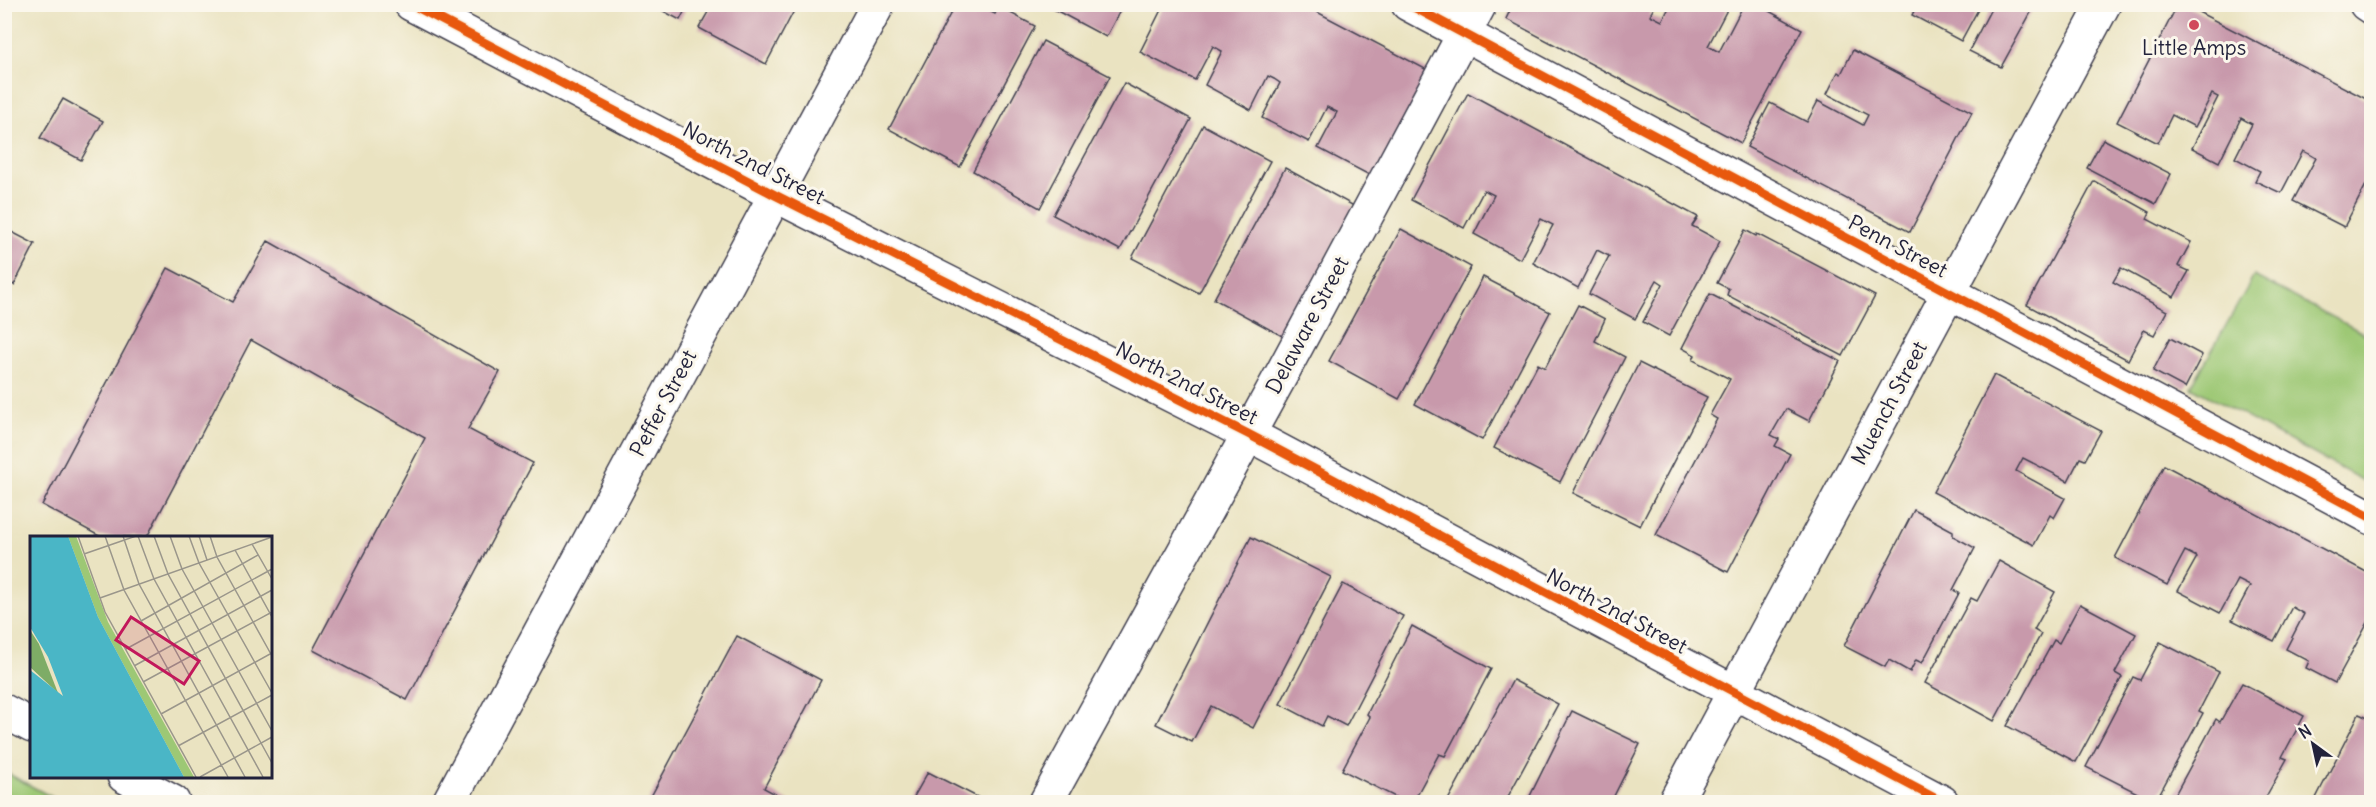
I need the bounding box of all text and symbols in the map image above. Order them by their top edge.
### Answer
marker: Little Amps [2187,18,2201,32]
place label: Little Amps [2142,34,2246,61]
street label: North 2nd Street [678,116,830,210]
street label: Penn Street [1844,209,1952,283]
street label: Delaware Street [1259,252,1355,398]
street label: North 2nd Street [1111,336,1263,430]
street label: Muench Street [1845,336,1933,470]
street label: Peffer Street [624,345,702,461]
inset map [30,536,272,777]
street label: North 2nd Street [1542,562,1692,660]
north arrow [2283,714,2343,774]
text: N [2295,720,2315,743]

